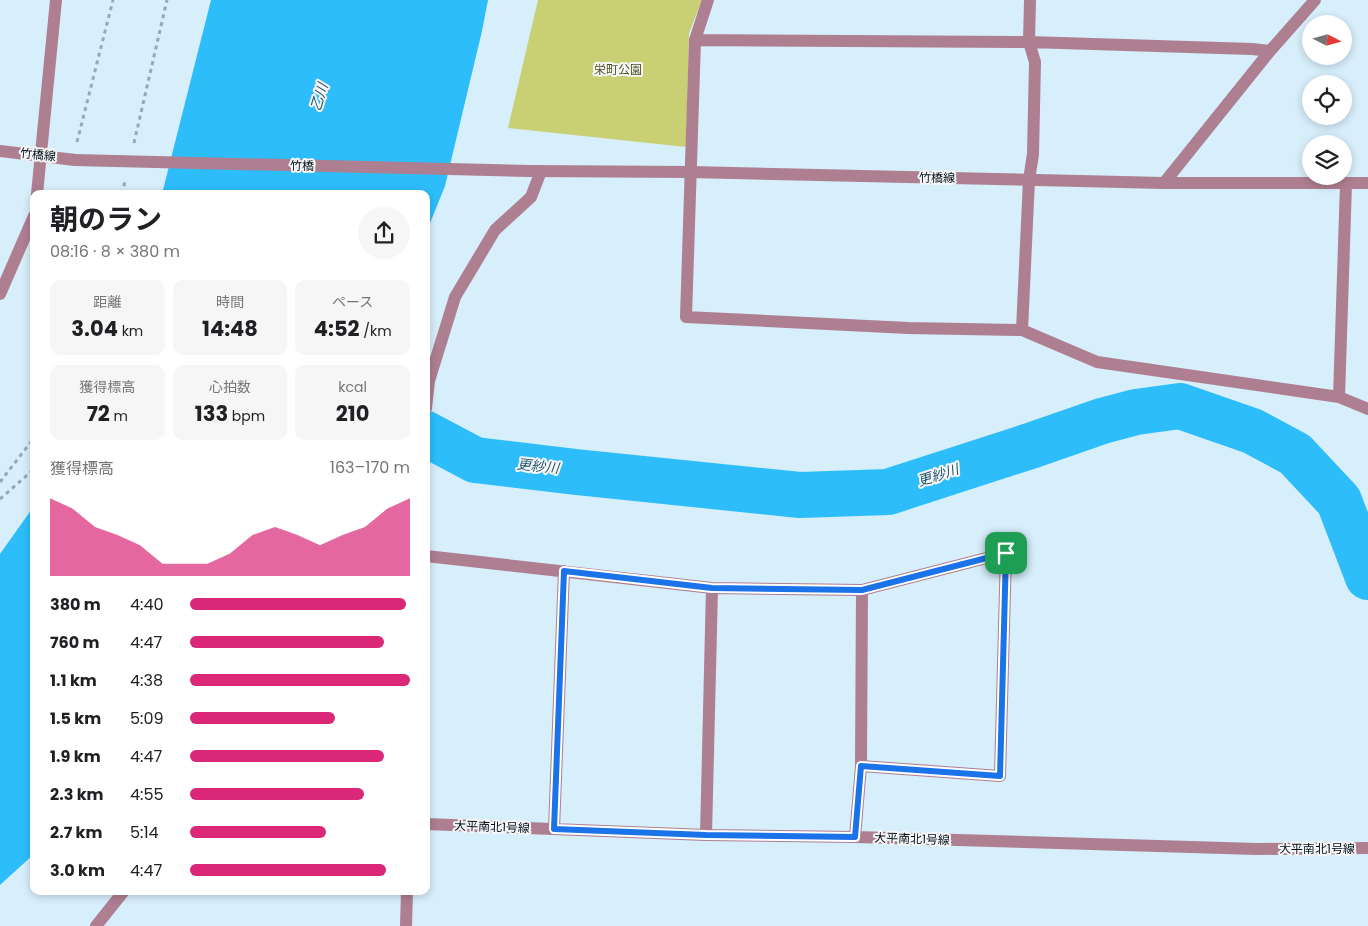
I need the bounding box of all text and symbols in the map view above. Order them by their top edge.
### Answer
north arrow [1302,15,1352,65]
map controls [1302,15,1352,185]
park label: 栄町公園 [594,61,642,78]
button: locate [1302,75,1352,125]
water label: 乙川 [305,79,333,113]
button: layers [1302,135,1352,185]
street label: 竹橋線 [19,144,57,165]
street label: 竹橋 [290,157,314,174]
street label: 竹橋線 [919,169,955,186]
text: 朝のラン [50,200,162,239]
button: share [358,207,410,259]
text: 08:16 · 8 × 380 m [50,240,180,263]
text: 距離 [93,292,121,312]
text: 時間 [216,292,244,312]
text: ペース [332,292,373,312]
text: 3.04 [71,314,118,343]
text: 14:48 [202,314,258,343]
text: 4:52 [314,314,360,343]
text: km [118,321,143,341]
text: /km [360,321,392,341]
text: 獲得標高 [79,377,135,397]
text: 心拍数 [209,377,251,397]
text: kcal [338,377,367,397]
text: 72 [87,399,110,428]
text: 133 [195,399,228,428]
text: 210 [336,399,369,428]
text: m [110,406,128,426]
text: bpm [228,406,265,426]
water label: 更紗川 [516,454,562,478]
text: 163–170 m [330,456,410,479]
text: 獲得標高 [50,457,114,480]
water label: 更紗川 [915,458,963,491]
pin [985,532,1027,574]
icon: arrive [992,539,1020,567]
text: 380 m [50,593,101,616]
text: 4:40 [130,593,164,616]
text: 760 m [50,631,100,654]
text: 4:47 [130,631,162,654]
text: 1.1 km [50,669,97,692]
text: 4:38 [130,669,163,692]
text: 1.5 km [50,707,101,730]
text: 5:09 [130,707,164,730]
text: 1.9 km [50,745,101,768]
text: 4:47 [130,745,162,768]
text: 2.3 km [50,783,104,806]
text: 4:55 [130,783,164,806]
street label: 大平南北1号線 [454,817,530,836]
text: 2.7 km [50,821,102,844]
text: 5:14 [130,821,159,844]
street label: 大平南北1号線 [874,829,950,848]
street label: 大平南北1号線 [1279,840,1355,857]
text: 3.0 km [50,859,105,882]
text: 4:47 [130,859,162,882]

